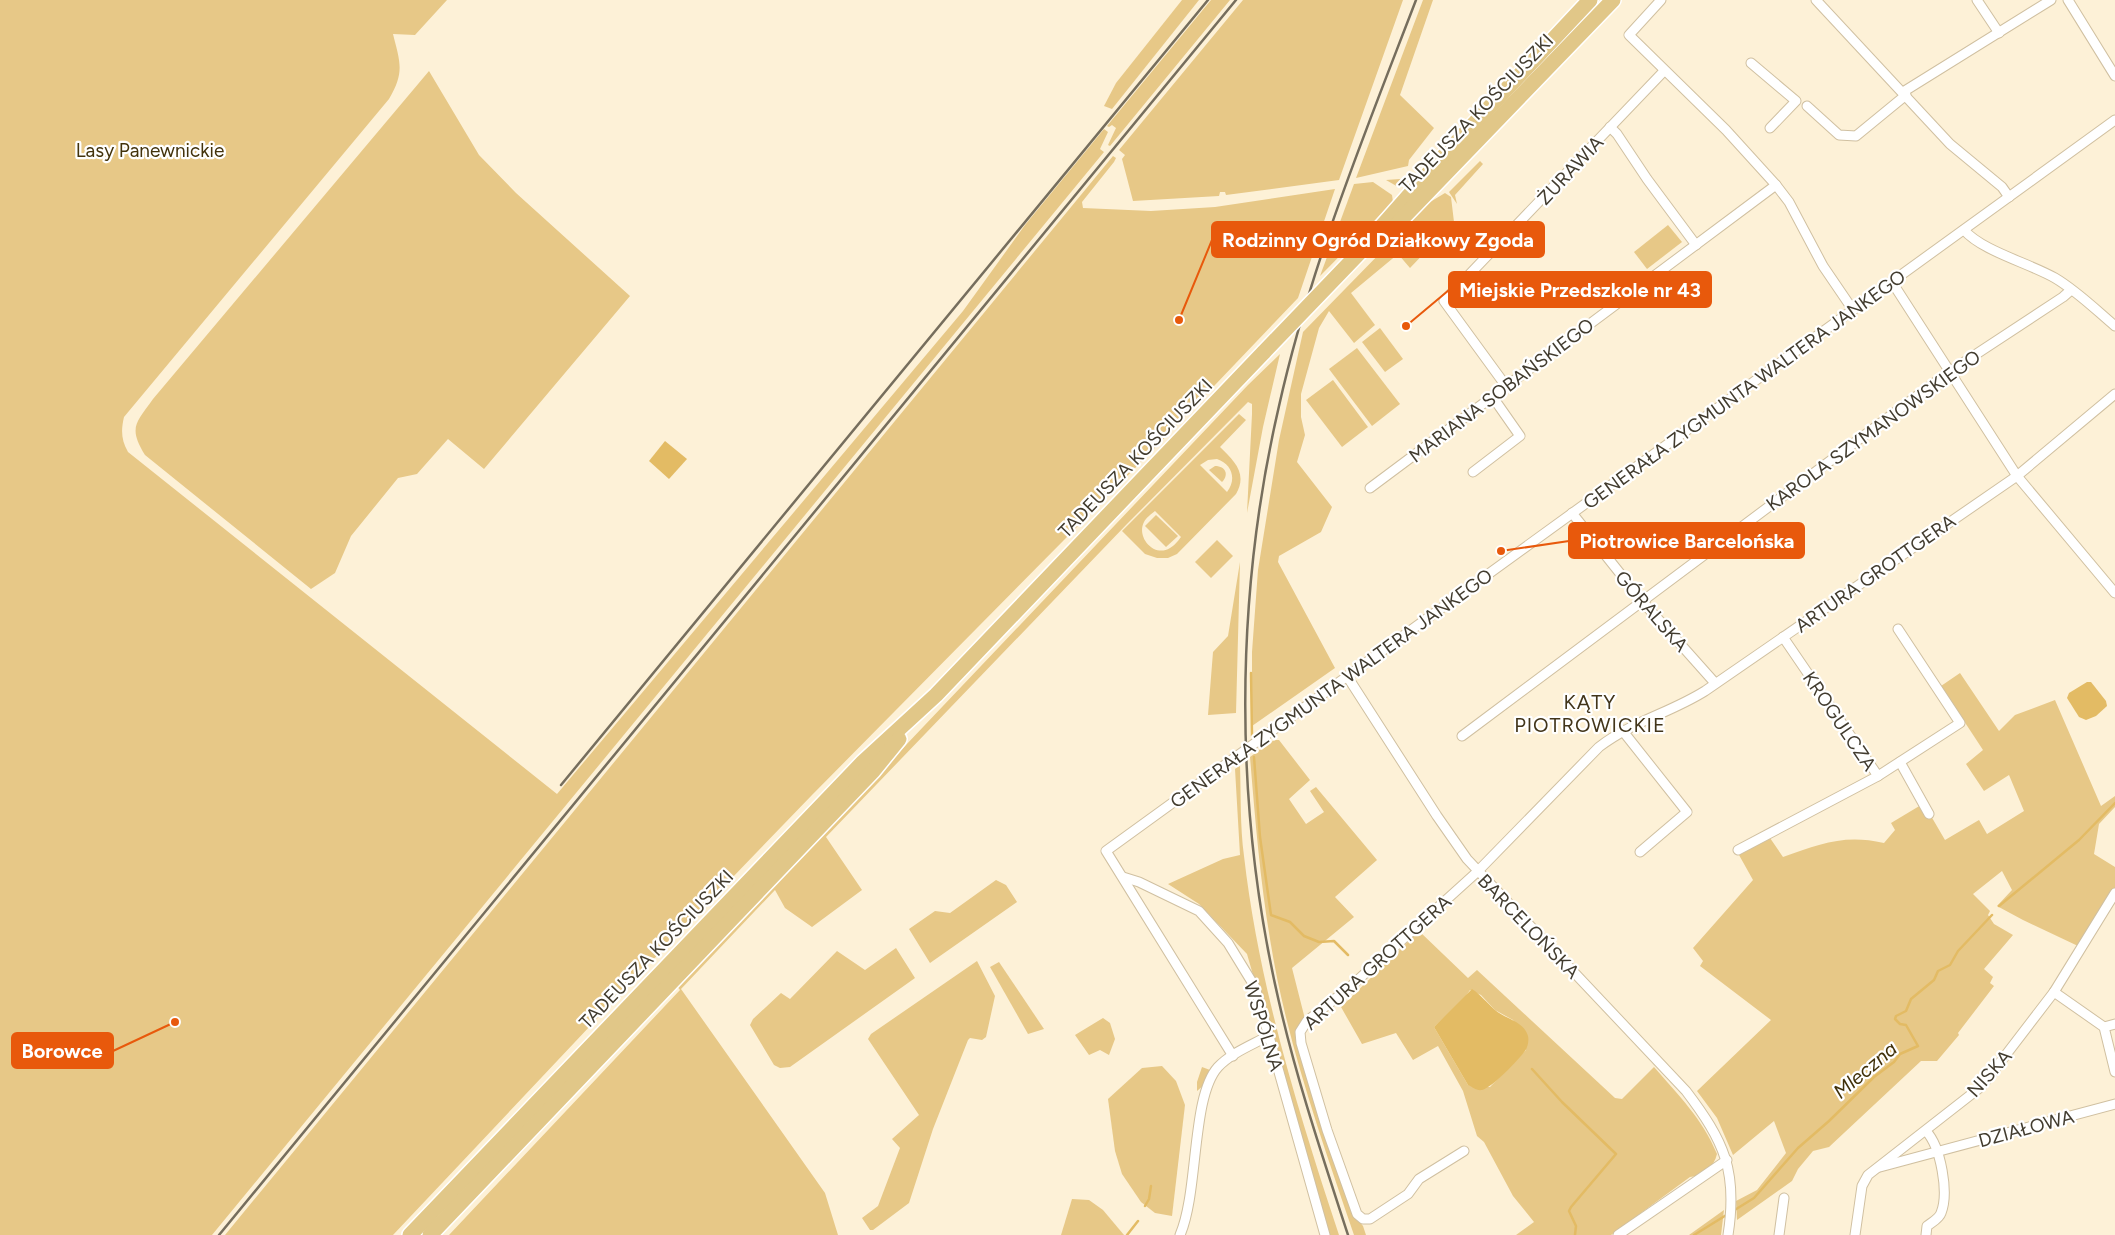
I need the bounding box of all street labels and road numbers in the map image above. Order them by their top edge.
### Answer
street label: TADEUSZA KOŚCIUSZKI [1394,29,1558,198]
street label: ŻURAWIA [1533,131,1608,210]
street label: GENERAŁA ZYGMUNTA WALTERA JANKEGO [1579,265,1910,514]
street label: MARIANA SOBAŃSKIEGO [1404,313,1598,467]
street label: KAROLA SZYMANOWSKIEGO [1762,345,1985,516]
street label: TADEUSZA KOŚCIUSZKI [1053,374,1217,543]
street label: ARTURA GROTTGERA [1791,509,1960,637]
street label: GENERAŁA ZYGMUNTA WALTERA JANKEGO [1166,564,1497,813]
street label: GÓRALSKA [1610,566,1693,657]
street label: KROGULCZA [1798,667,1881,775]
street label: TADEUSZA KOŚCIUSZKI [574,865,738,1034]
street label: BARCELOŃSKA [1473,869,1584,983]
street label: ARTURA GROTTGERA [1299,890,1456,1035]
street label: WSPÓLNA [1239,978,1288,1074]
street label: NISKA [1962,1045,2017,1102]
street label: DZIAŁOWA [1976,1105,2077,1152]

